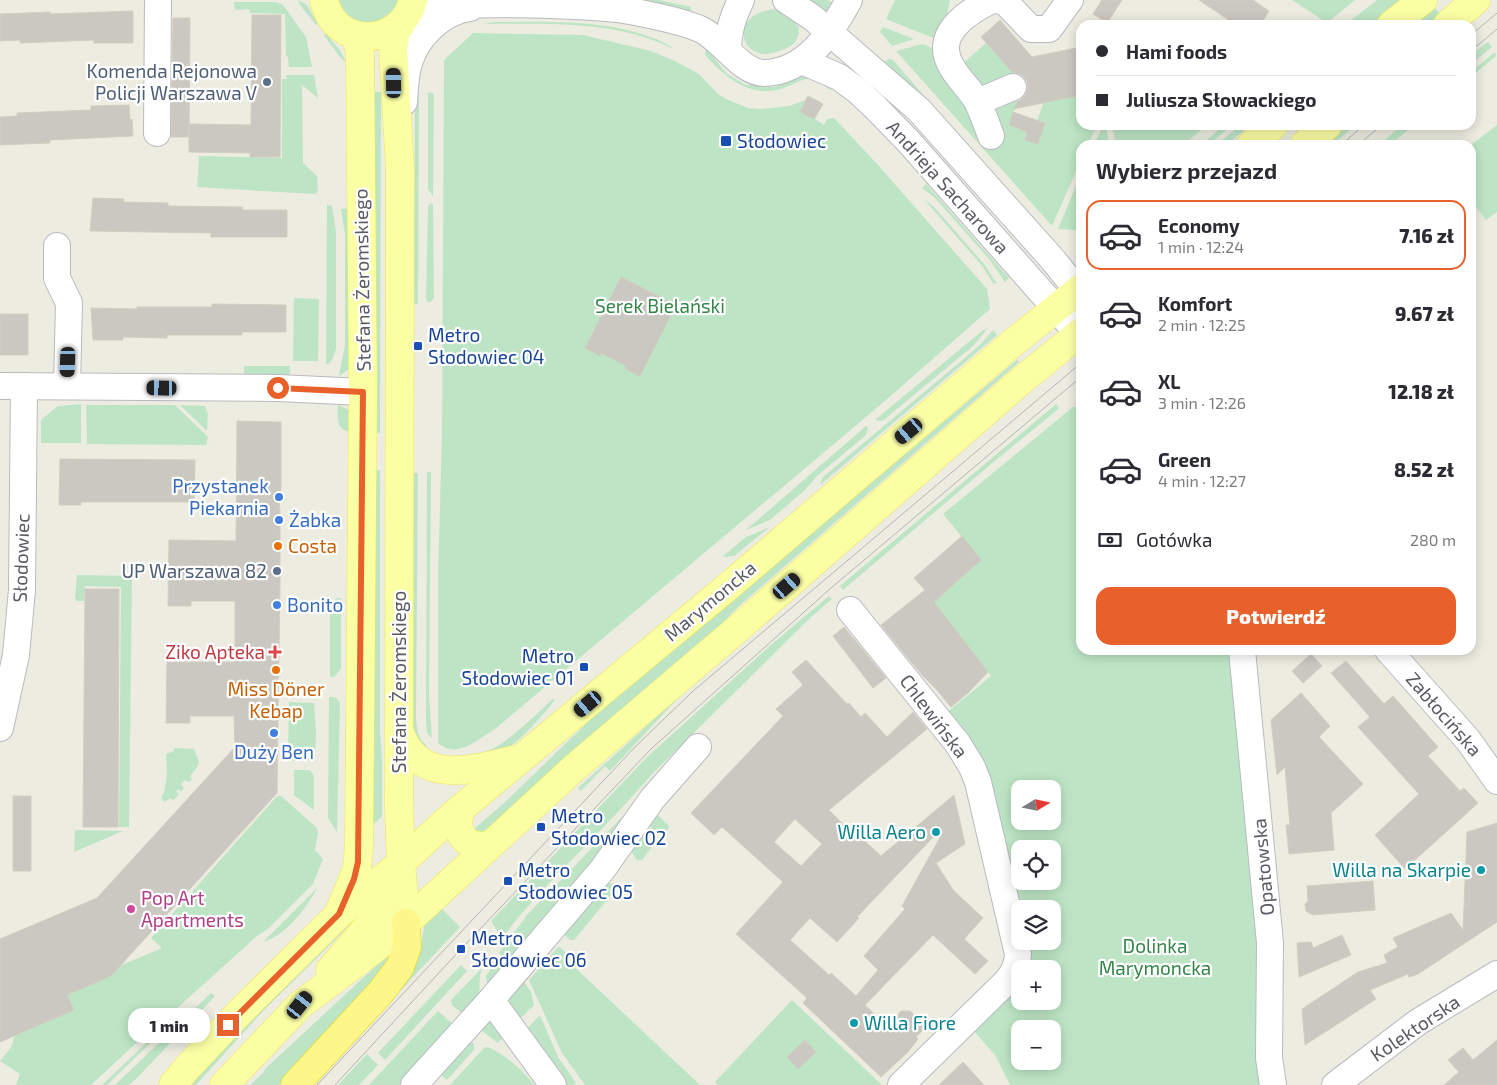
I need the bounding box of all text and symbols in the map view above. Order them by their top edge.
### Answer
text: Hami foods [1126,40,1227,63]
place label: Komenda Rejonowa Policji Warszawa V [87,59,257,104]
car [386,68,401,98]
marker: Komenda Rejonowa Policji Warszawa V [261,76,273,88]
text: Juliusza Słowackiego [1126,88,1316,111]
street label: Andrieja Sacharowa [882,115,1014,258]
place label: Słodowiec [737,129,826,152]
marker: Słodowiec [719,134,733,148]
text: Wybierz przejazd [1096,157,1277,183]
street label: Stefana Żeromskiego [348,188,375,372]
icon: car [1098,213,1143,258]
text: Economy [1158,214,1240,237]
text: 7.16 zł [1399,224,1454,247]
text: 1 min · 12:24 [1158,237,1244,256]
icon: car [1098,291,1143,336]
text: Komfort [1158,292,1232,315]
park label: Serek Bielański [595,294,725,317]
text: 9.67 zł [1395,302,1454,325]
text: 2 min · 12:25 [1158,315,1245,334]
place label: Metro Słodowiec 04 [428,323,545,368]
marker: Metro Słodowiec 04 [412,340,424,352]
car [59,347,76,377]
icon: car [1098,369,1143,414]
text: XL [1158,370,1180,393]
route start [267,377,289,399]
car [146,380,177,396]
text: 12.18 zł [1388,380,1454,403]
text: 3 min · 12:26 [1158,393,1246,412]
car [892,416,925,446]
icon: car [1098,447,1143,492]
text: Green [1158,448,1211,471]
text: 8.52 zł [1394,458,1454,481]
text: 4 min · 12:27 [1158,471,1246,490]
place label: Przystanek Piekarnia [172,474,269,519]
marker: Przystanek Piekarnia [273,491,285,503]
place label: Żabka [289,508,341,531]
street label: Słodowiec [7,513,34,603]
marker: Żabka [273,514,285,526]
icon: cash [1096,526,1124,554]
text: Gotówka [1136,528,1212,551]
text: 280 m [1410,530,1456,549]
place label: Costa [288,534,337,557]
marker: Costa [272,540,284,552]
street label: Marymoncka [659,556,760,646]
place label: UP Warszawa 82 [121,559,267,582]
marker: UP Warszawa 82 [271,565,283,577]
car [770,570,803,602]
button: Potwierdź [1096,587,1456,645]
street label: Stefana Żeromskiego [387,591,410,773]
place label: Bonito [287,593,343,616]
marker: Bonito [271,599,283,611]
place label: Ziko Apteka [165,640,265,663]
place label: Metro Słodowiec 01 [462,644,574,689]
marker: Ziko Apteka [269,646,281,658]
marker: Metro Słodowiec 01 [578,661,590,673]
marker: Miss Döner Kebap [270,664,282,676]
street label: Zabłocińska [1402,667,1487,760]
street label: Chlewińska [895,669,973,762]
place label: Miss Döner Kebap [227,677,325,722]
car [571,689,604,719]
marker: Duży Ben [268,727,280,739]
place label: Duży Ben [234,740,314,763]
north arrow [1011,780,1061,830]
map controls [1011,780,1061,1070]
place label: Metro Słodowiec 02 [551,804,667,849]
street label: Opatowska [1247,817,1278,917]
place label: Willa Aero [838,820,926,843]
marker: Metro Słodowiec 02 [535,821,547,833]
marker: Willa Aero [930,826,942,838]
button: locate [1011,840,1061,890]
place label: Metro Słodowiec 05 [518,858,633,903]
place label: Willa na Skarpie [1332,858,1471,881]
marker: Willa na Skarpie [1475,864,1487,876]
marker: Metro Słodowiec 05 [502,875,514,887]
place label: Pop Art Apartments [141,886,244,931]
button: layers [1011,900,1061,950]
marker: Pop Art Apartments [125,903,137,915]
place label: Metro Słodowiec 06 [471,926,587,971]
park label: Dolinka Marymoncka [1099,934,1211,979]
marker: Metro Słodowiec 06 [455,943,467,955]
button: + [1011,960,1061,1010]
car [284,989,315,1021]
street label: Kolektorska [1366,989,1464,1066]
callout: 1 min [128,1008,210,1042]
place label: Willa Fiore [864,1011,956,1034]
route end [217,1014,239,1036]
text: 1 min [149,1016,189,1035]
marker: Willa Fiore [848,1017,860,1029]
button: − [1011,1020,1061,1070]

